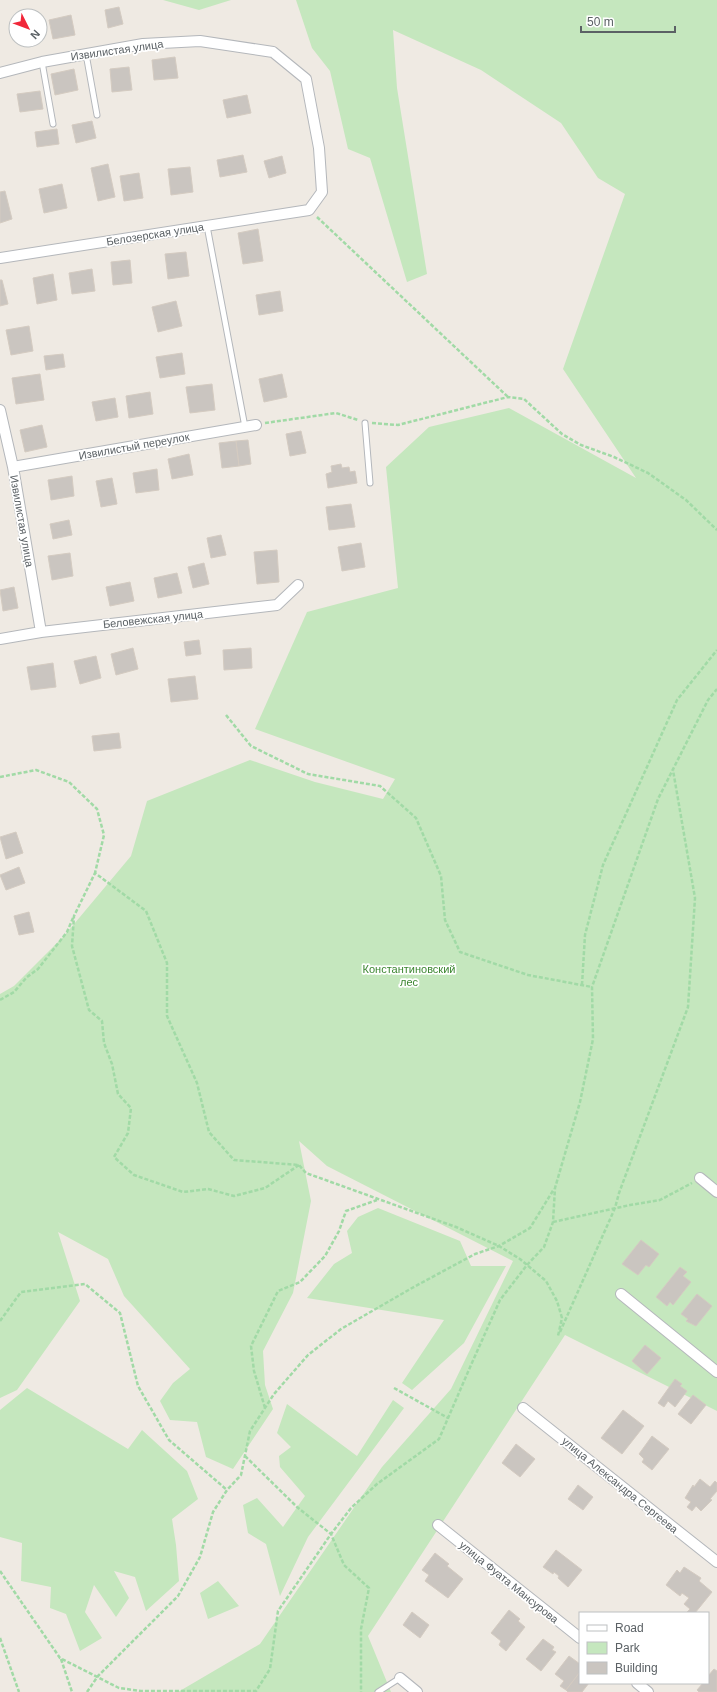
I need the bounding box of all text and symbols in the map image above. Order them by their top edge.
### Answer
north arrow [8,8,48,48]
scale bar [581,8,675,34]
text: 50 m [587,15,614,29]
text: N [28,28,43,42]
street label: Извилистая улица [70,37,165,62]
street label: Белозерская улица [105,220,205,248]
street label: Извилистый переулок [78,430,190,462]
street label: Извилистая улица [8,474,36,569]
street label: Беловежская улица [102,608,205,630]
park label: Константиновский лес [363,963,455,988]
street label: улица Александра Сергеева [560,1435,681,1536]
street label: улица Фуата Мансурова [457,1538,561,1626]
legend [579,1612,709,1684]
text: Road [615,1621,644,1635]
text: Park [615,1641,641,1655]
text: Building [615,1661,658,1675]

